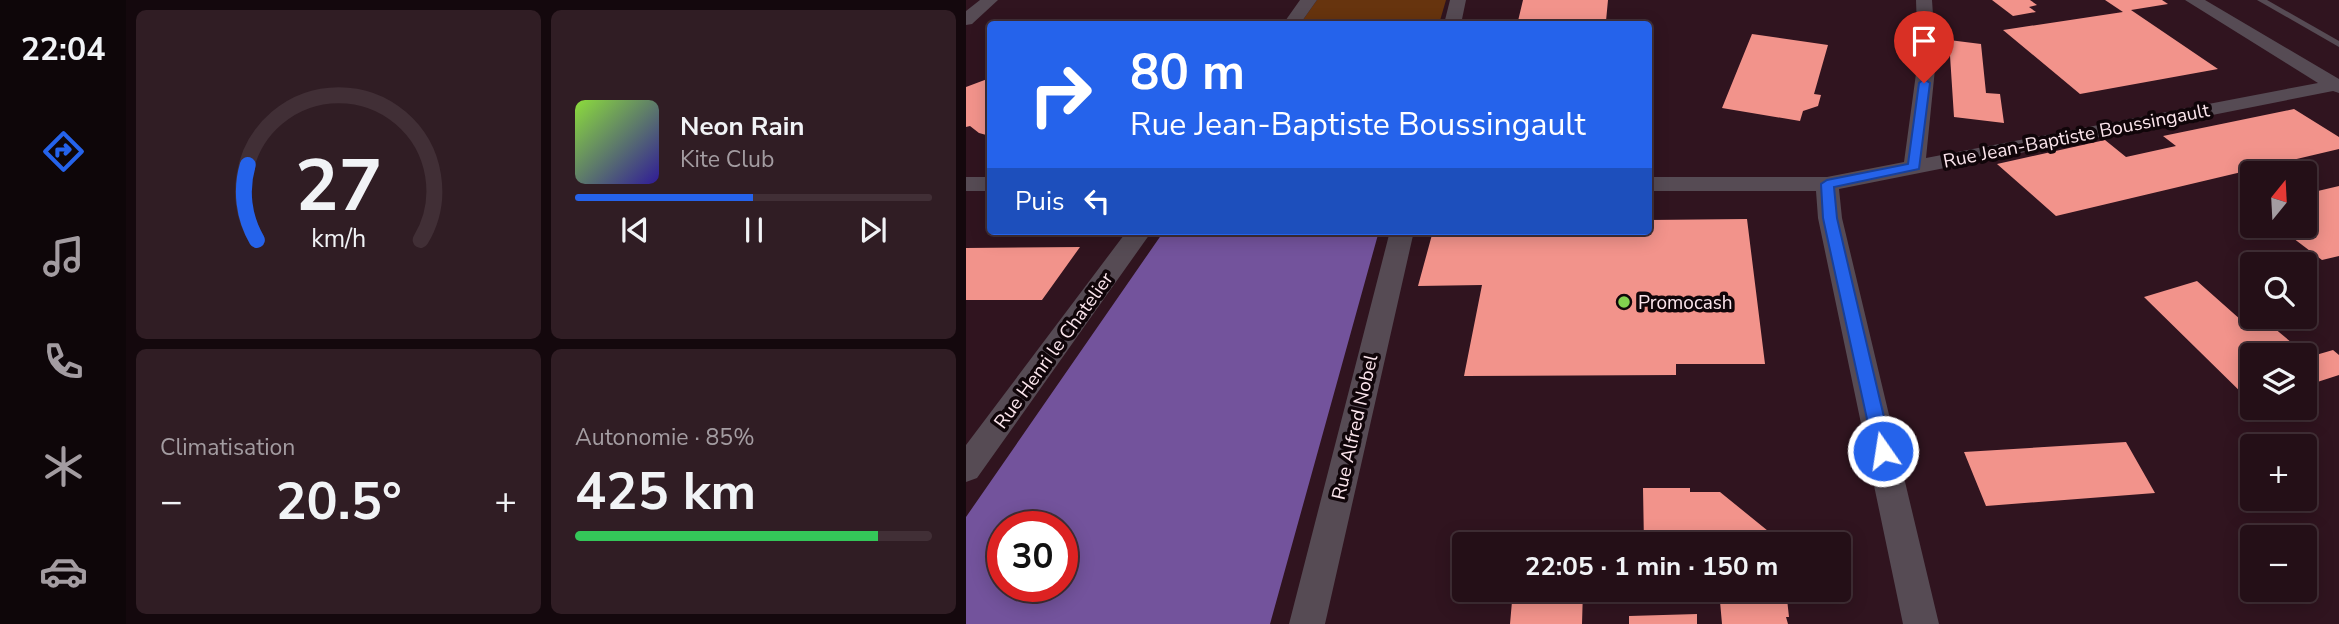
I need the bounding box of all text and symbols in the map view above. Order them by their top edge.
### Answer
pin [1894,11,1954,83]
icon: arrive [1905,22,1943,60]
text: 22:04 [21,28,105,71]
text: 80 m [1130,39,1245,106]
icon: right [1015,49,1106,140]
street label: Rue Jean-Baptiste Boussingault [1941,97,2212,175]
text: Rue Jean-Baptiste Boussingault [1130,103,1586,146]
text: Neon Rain [680,109,805,144]
icon: directions [39,127,88,176]
text: 27 [295,137,382,237]
text: Kite Club [680,144,774,175]
north arrow [2240,161,2317,238]
map controls [2240,161,2317,602]
icon: left [1078,182,1116,220]
text: Puis [1015,184,1064,219]
icon: previous [616,211,654,249]
icon: pause [735,211,773,249]
icon: next [854,211,892,249]
text: km/h [311,222,366,256]
icon: music [39,232,88,281]
button: search [2240,252,2317,329]
street label: Rue Henri le Chatelier [988,267,1120,434]
place label: Promocash [1638,290,1733,316]
marker: Promocash [1616,294,1632,310]
icon: phone [39,337,88,386]
button: layers [2240,343,2317,420]
street label: Rue Alfred Nobel [1326,352,1384,502]
position arrow [1846,414,1920,488]
text: Autonomie · 85% [575,422,755,453]
text: Climatisation [160,432,295,463]
button: + [2240,434,2317,511]
icon: climate [39,442,88,491]
text: 425 km [575,456,756,527]
text: 20.5° [275,466,402,537]
text: − [160,476,183,527]
text: + [494,476,517,527]
speed limit sign: 30 [987,511,1078,602]
button: − [2240,525,2317,602]
icon: car [39,547,88,596]
text: 22:05 · 1 min · 150 m [1525,549,1778,584]

